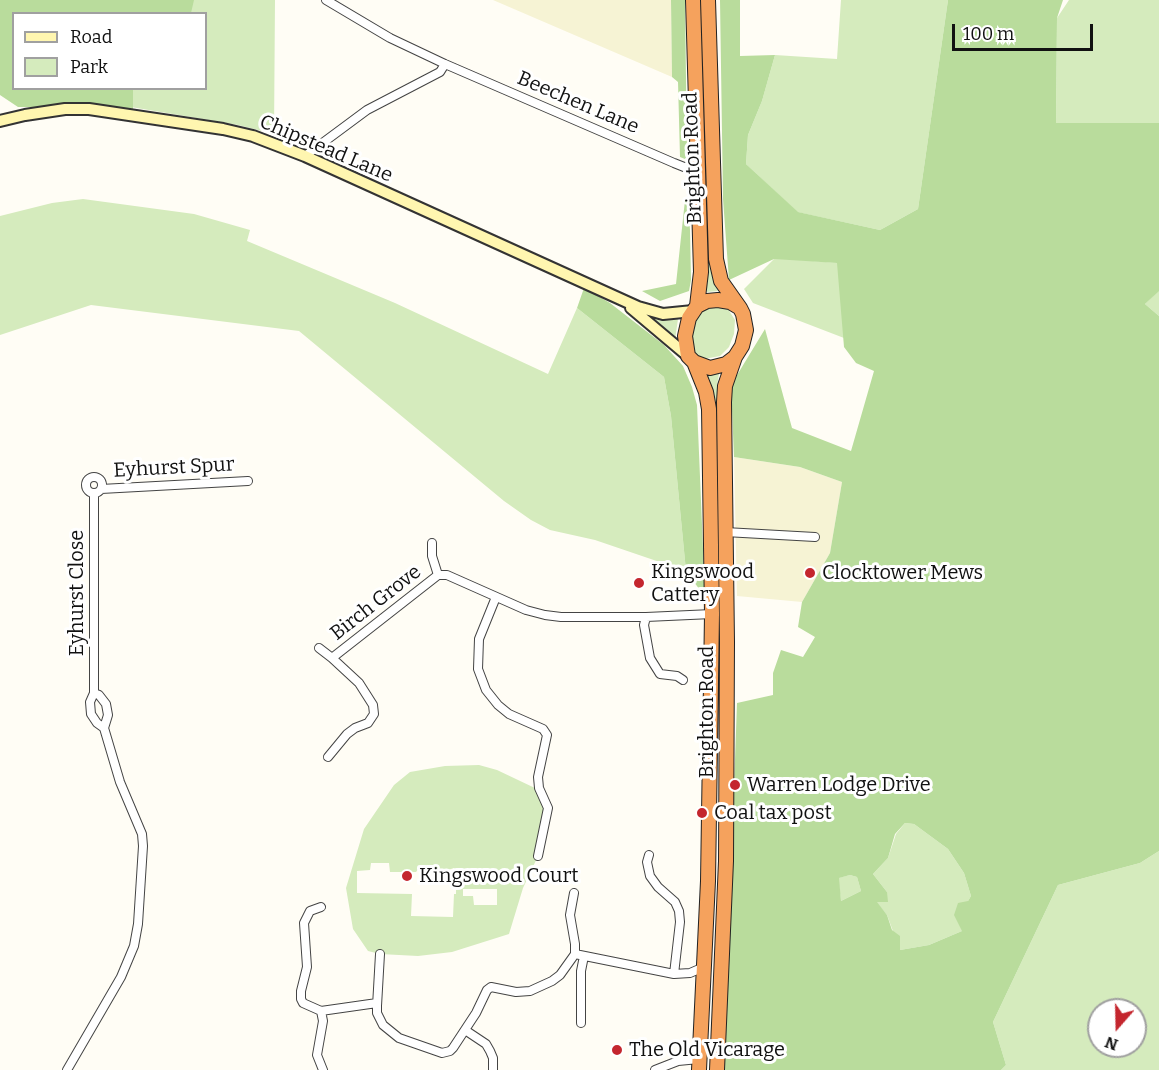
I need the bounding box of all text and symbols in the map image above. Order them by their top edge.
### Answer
legend [12,12,207,90]
scale bar [955,12,1096,50]
text: 100 m [963,23,1014,45]
text: Road [70,26,112,48]
text: Park [70,56,108,78]
street label: Beechen Lane [514,67,642,139]
street label: Brighton Road [679,91,707,225]
street label: Chipstead Lane [256,110,396,188]
street label: Eyhurst Spur [113,453,235,483]
street label: Eyhurst Close [65,530,89,656]
street label: Birch Grove [326,560,426,646]
place label: Kingswood Cattery [651,560,754,607]
place label: Clocktower Mews [822,561,983,585]
marker: Clocktower Mews [803,566,817,580]
marker: Kingswood Cattery [632,576,646,590]
street label: Brighton Road [695,646,719,778]
place label: Warren Lodge Drive [747,773,931,797]
marker: Warren Lodge Drive [728,778,742,792]
place label: Coal tax post [714,801,832,825]
marker: Coal tax post [695,806,709,820]
place label: Kingswood Court [419,864,578,888]
marker: Kingswood Court [400,869,414,883]
north arrow [1087,998,1147,1058]
text: N [1102,1032,1120,1055]
place label: The Old Vicarage [629,1038,785,1062]
marker: The Old Vicarage [610,1043,624,1057]

